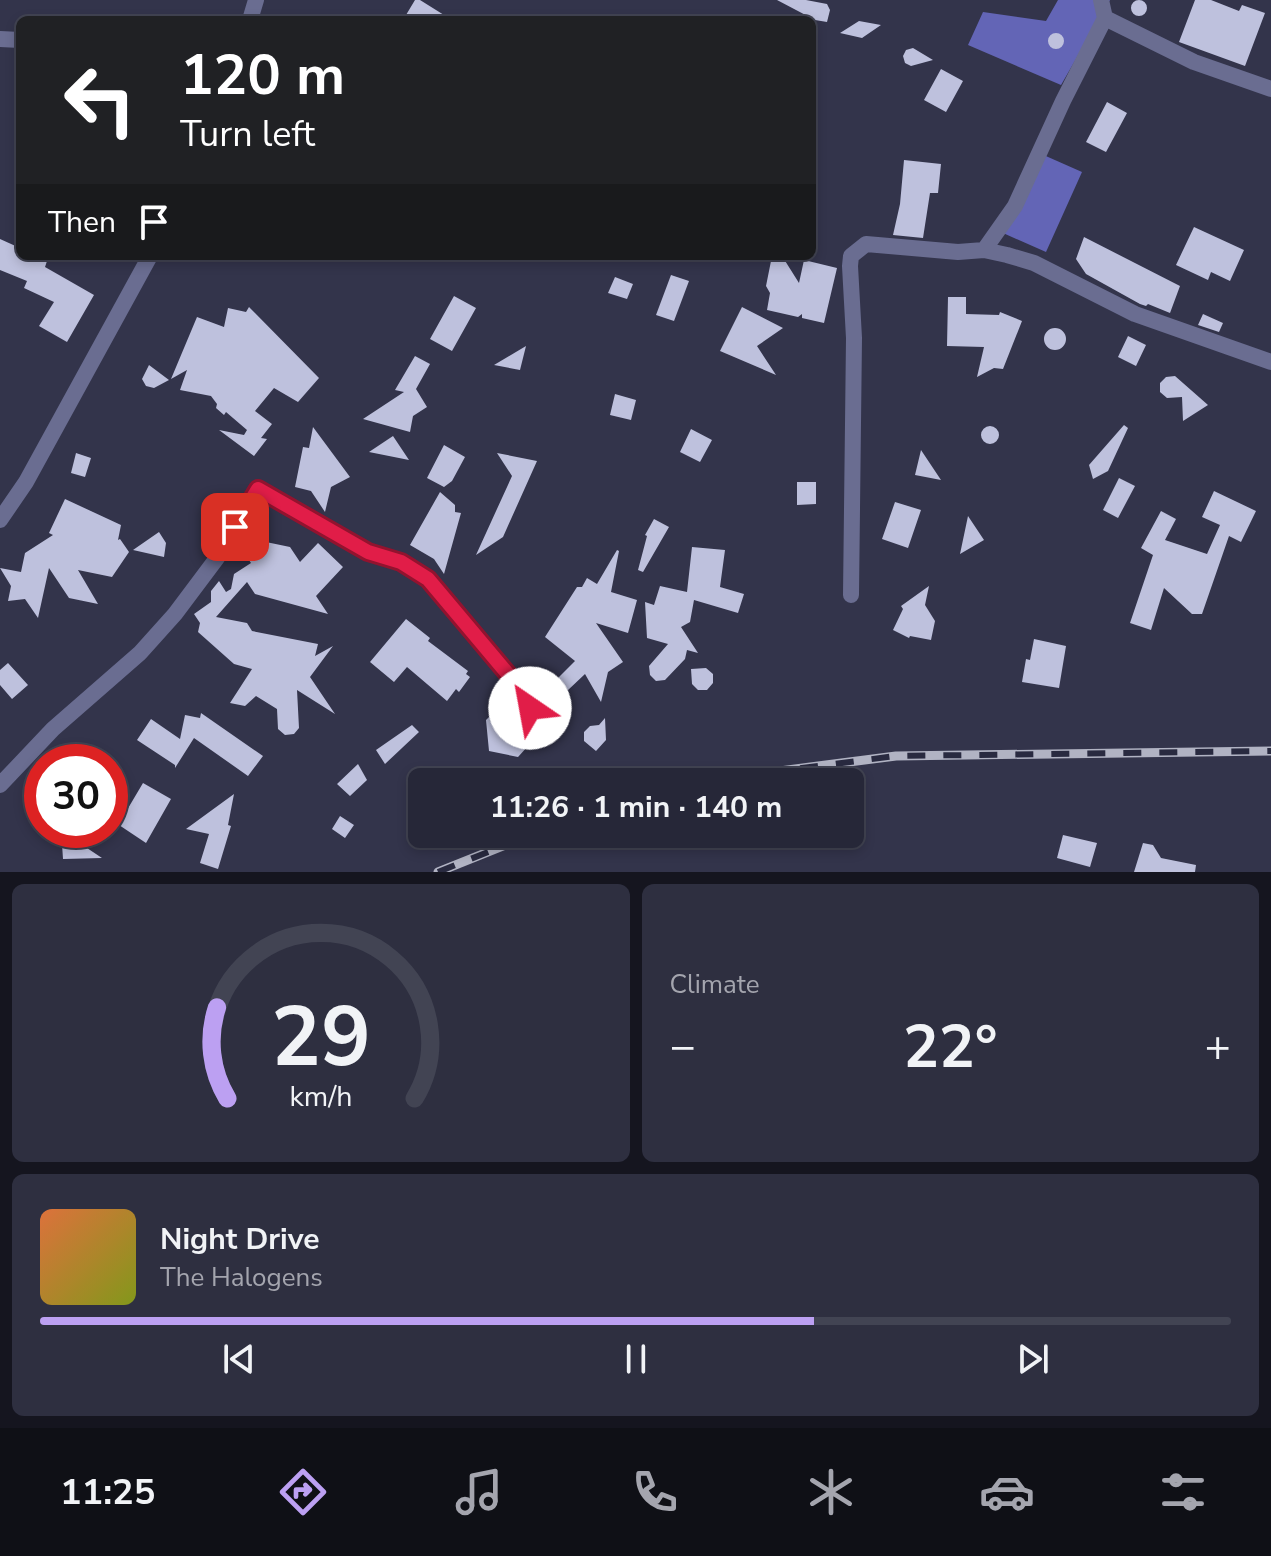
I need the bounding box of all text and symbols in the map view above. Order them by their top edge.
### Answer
text: 120 m [180,37,345,114]
icon: left [48,48,152,152]
text: Turn left [180,110,315,159]
icon: arrive [132,200,176,244]
text: Then [48,202,116,243]
pin [201,493,269,561]
icon: arrive [213,505,257,549]
position arrow [488,666,572,750]
speed limit sign: 30 [24,744,128,848]
text: 11:26 · 1 min · 140 m [490,787,782,828]
text: Climate [670,967,760,1002]
text: 29 [271,981,371,1094]
text: 22° [903,1006,998,1088]
text: − [670,1017,696,1077]
text: + [1205,1017,1231,1077]
text: km/h [289,1077,352,1116]
text: Night Drive [160,1219,319,1260]
text: The Halogens [160,1260,323,1295]
icon: previous [217,1337,261,1381]
icon: pause [614,1337,658,1381]
icon: next [1011,1337,1055,1381]
icon: directions [275,1464,331,1520]
icon: music [451,1464,507,1520]
icon: phone [627,1464,683,1520]
icon: climate [803,1464,859,1520]
icon: car [979,1464,1035,1520]
icon: filters [1155,1464,1211,1520]
text: 11:25 [60,1468,155,1517]

